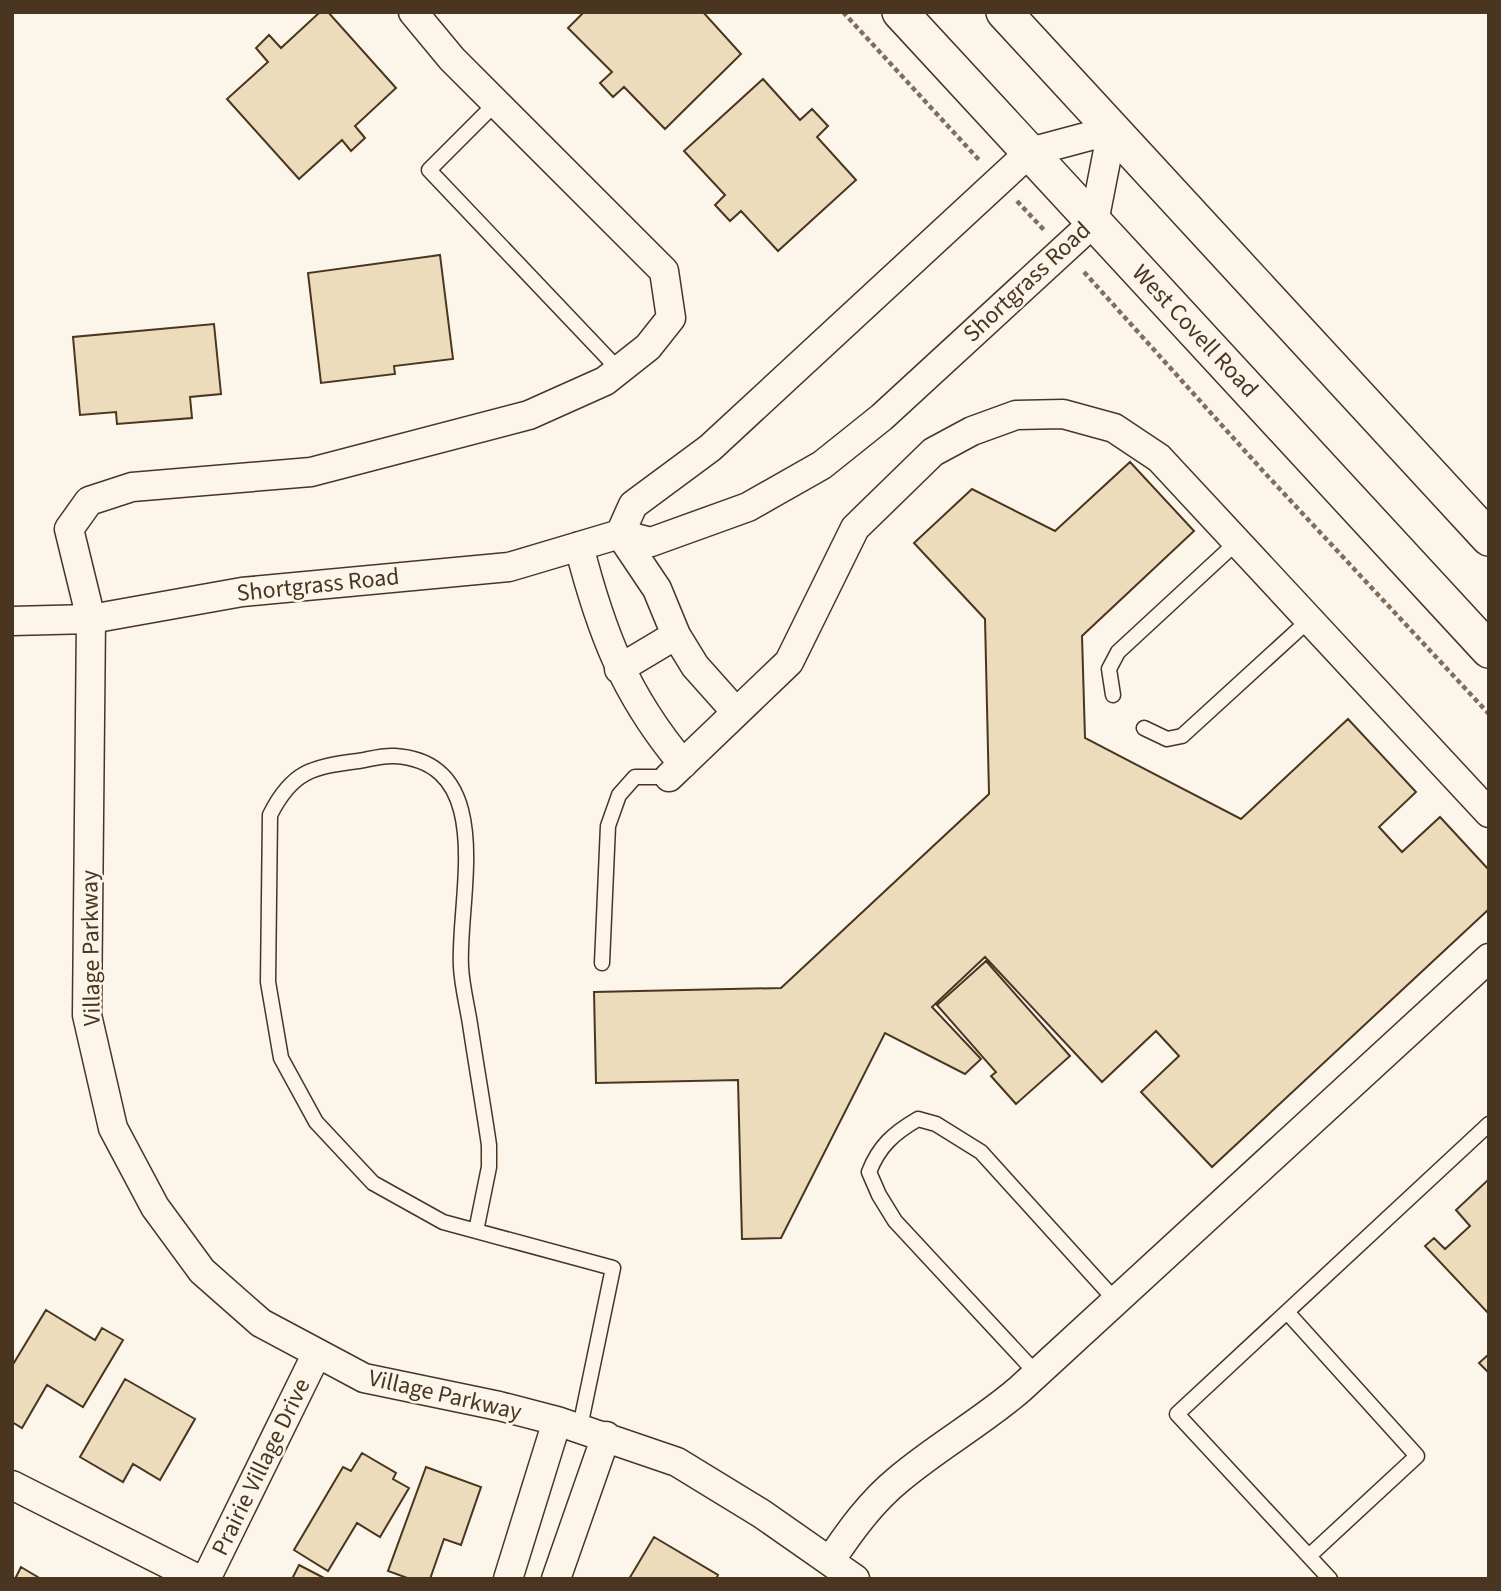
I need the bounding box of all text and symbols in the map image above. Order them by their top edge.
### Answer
street label: Shortgrass Road [955,213,1099,351]
street label: West Covell Road [1124,256,1266,406]
street label: Shortgrass Road [235,559,401,611]
street label: Village Parkway [72,870,110,1026]
street label: Village Parkway [365,1360,525,1430]
street label: Prairie Village Drive [203,1372,319,1562]

